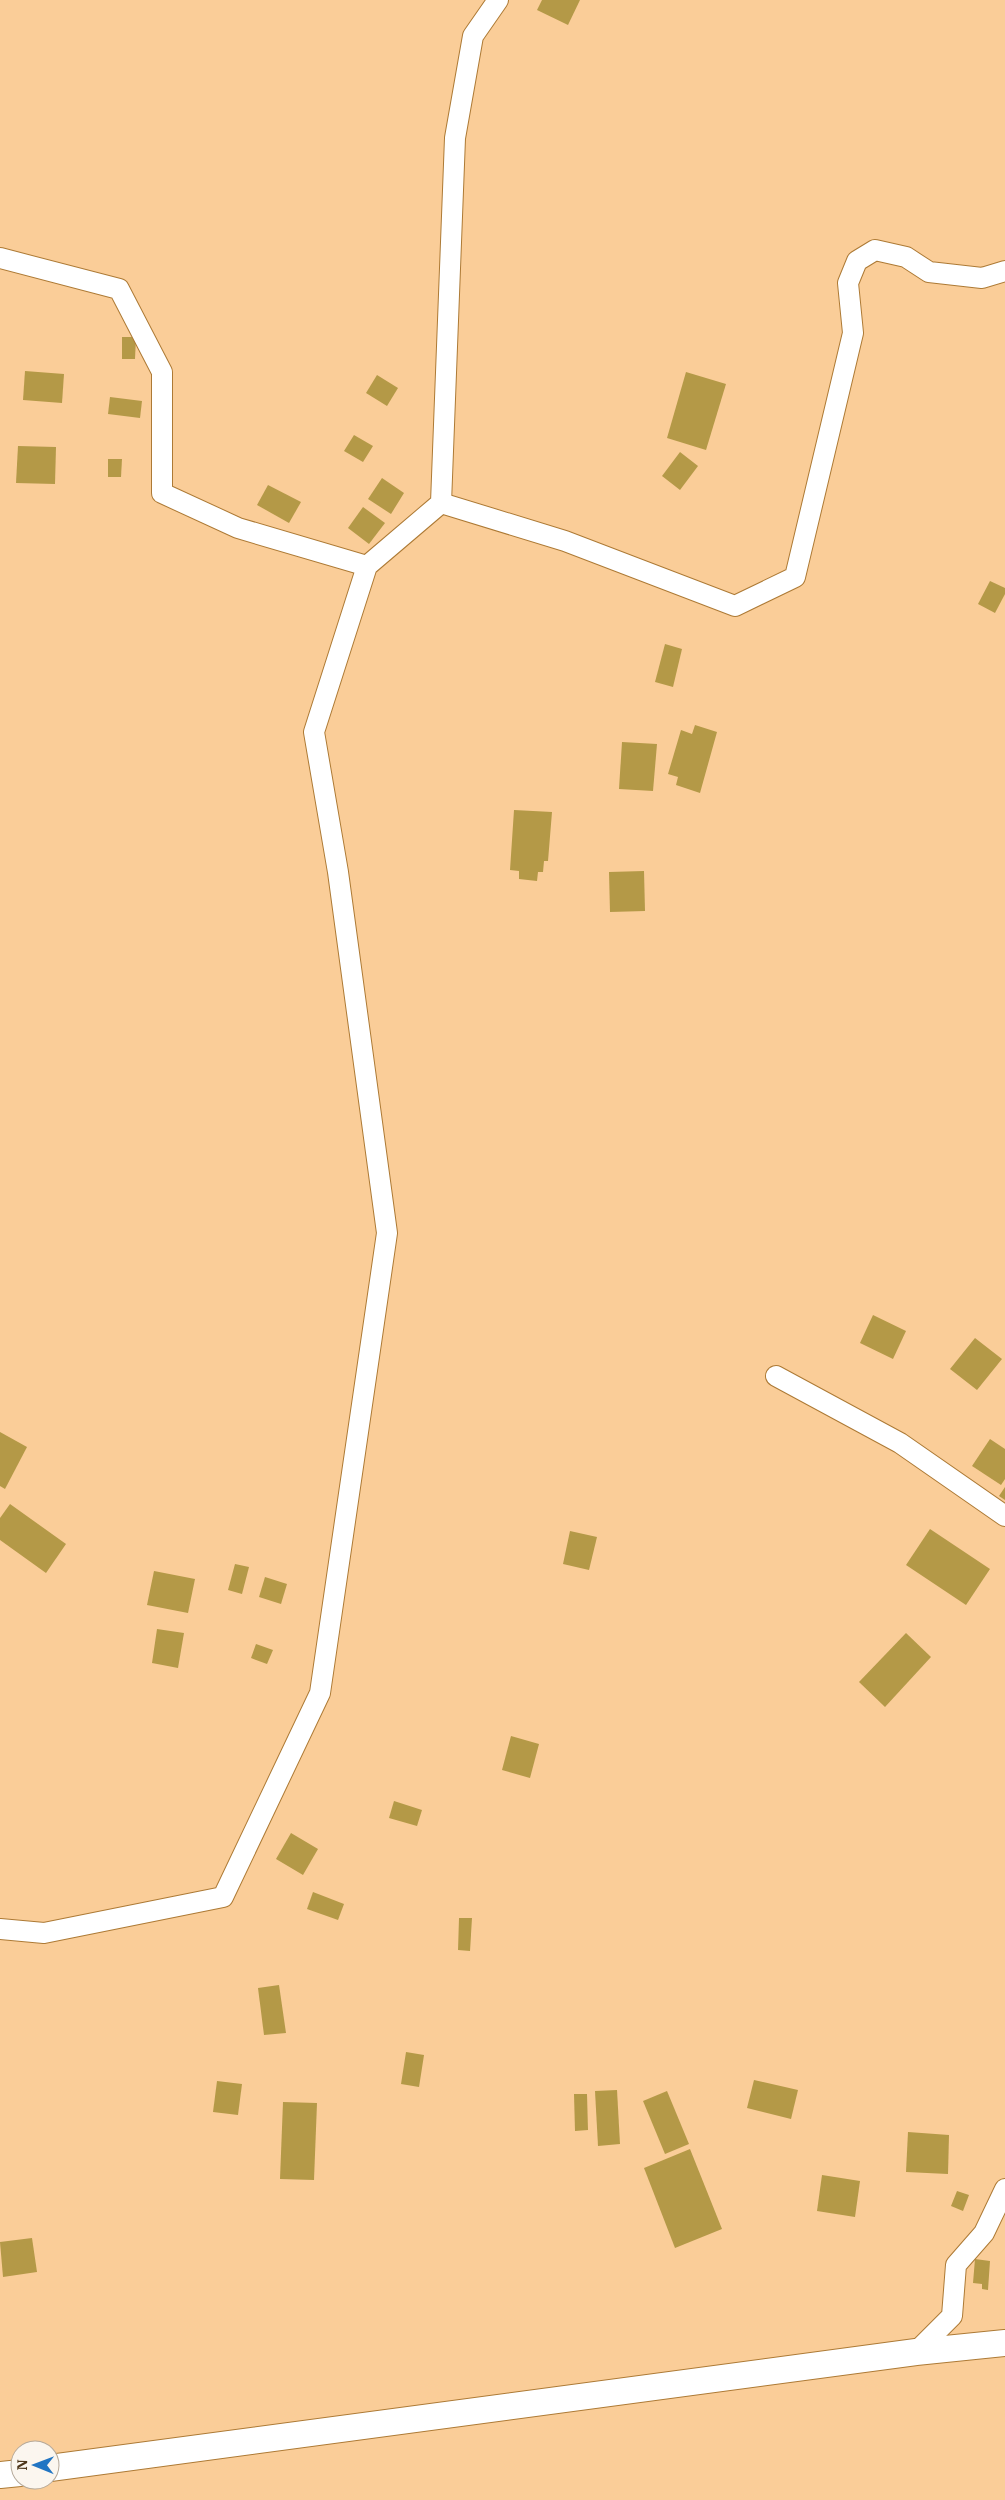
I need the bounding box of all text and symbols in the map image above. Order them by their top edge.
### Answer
north arrow [10,2440,60,2490]
text: N [13,2459,31,2470]

